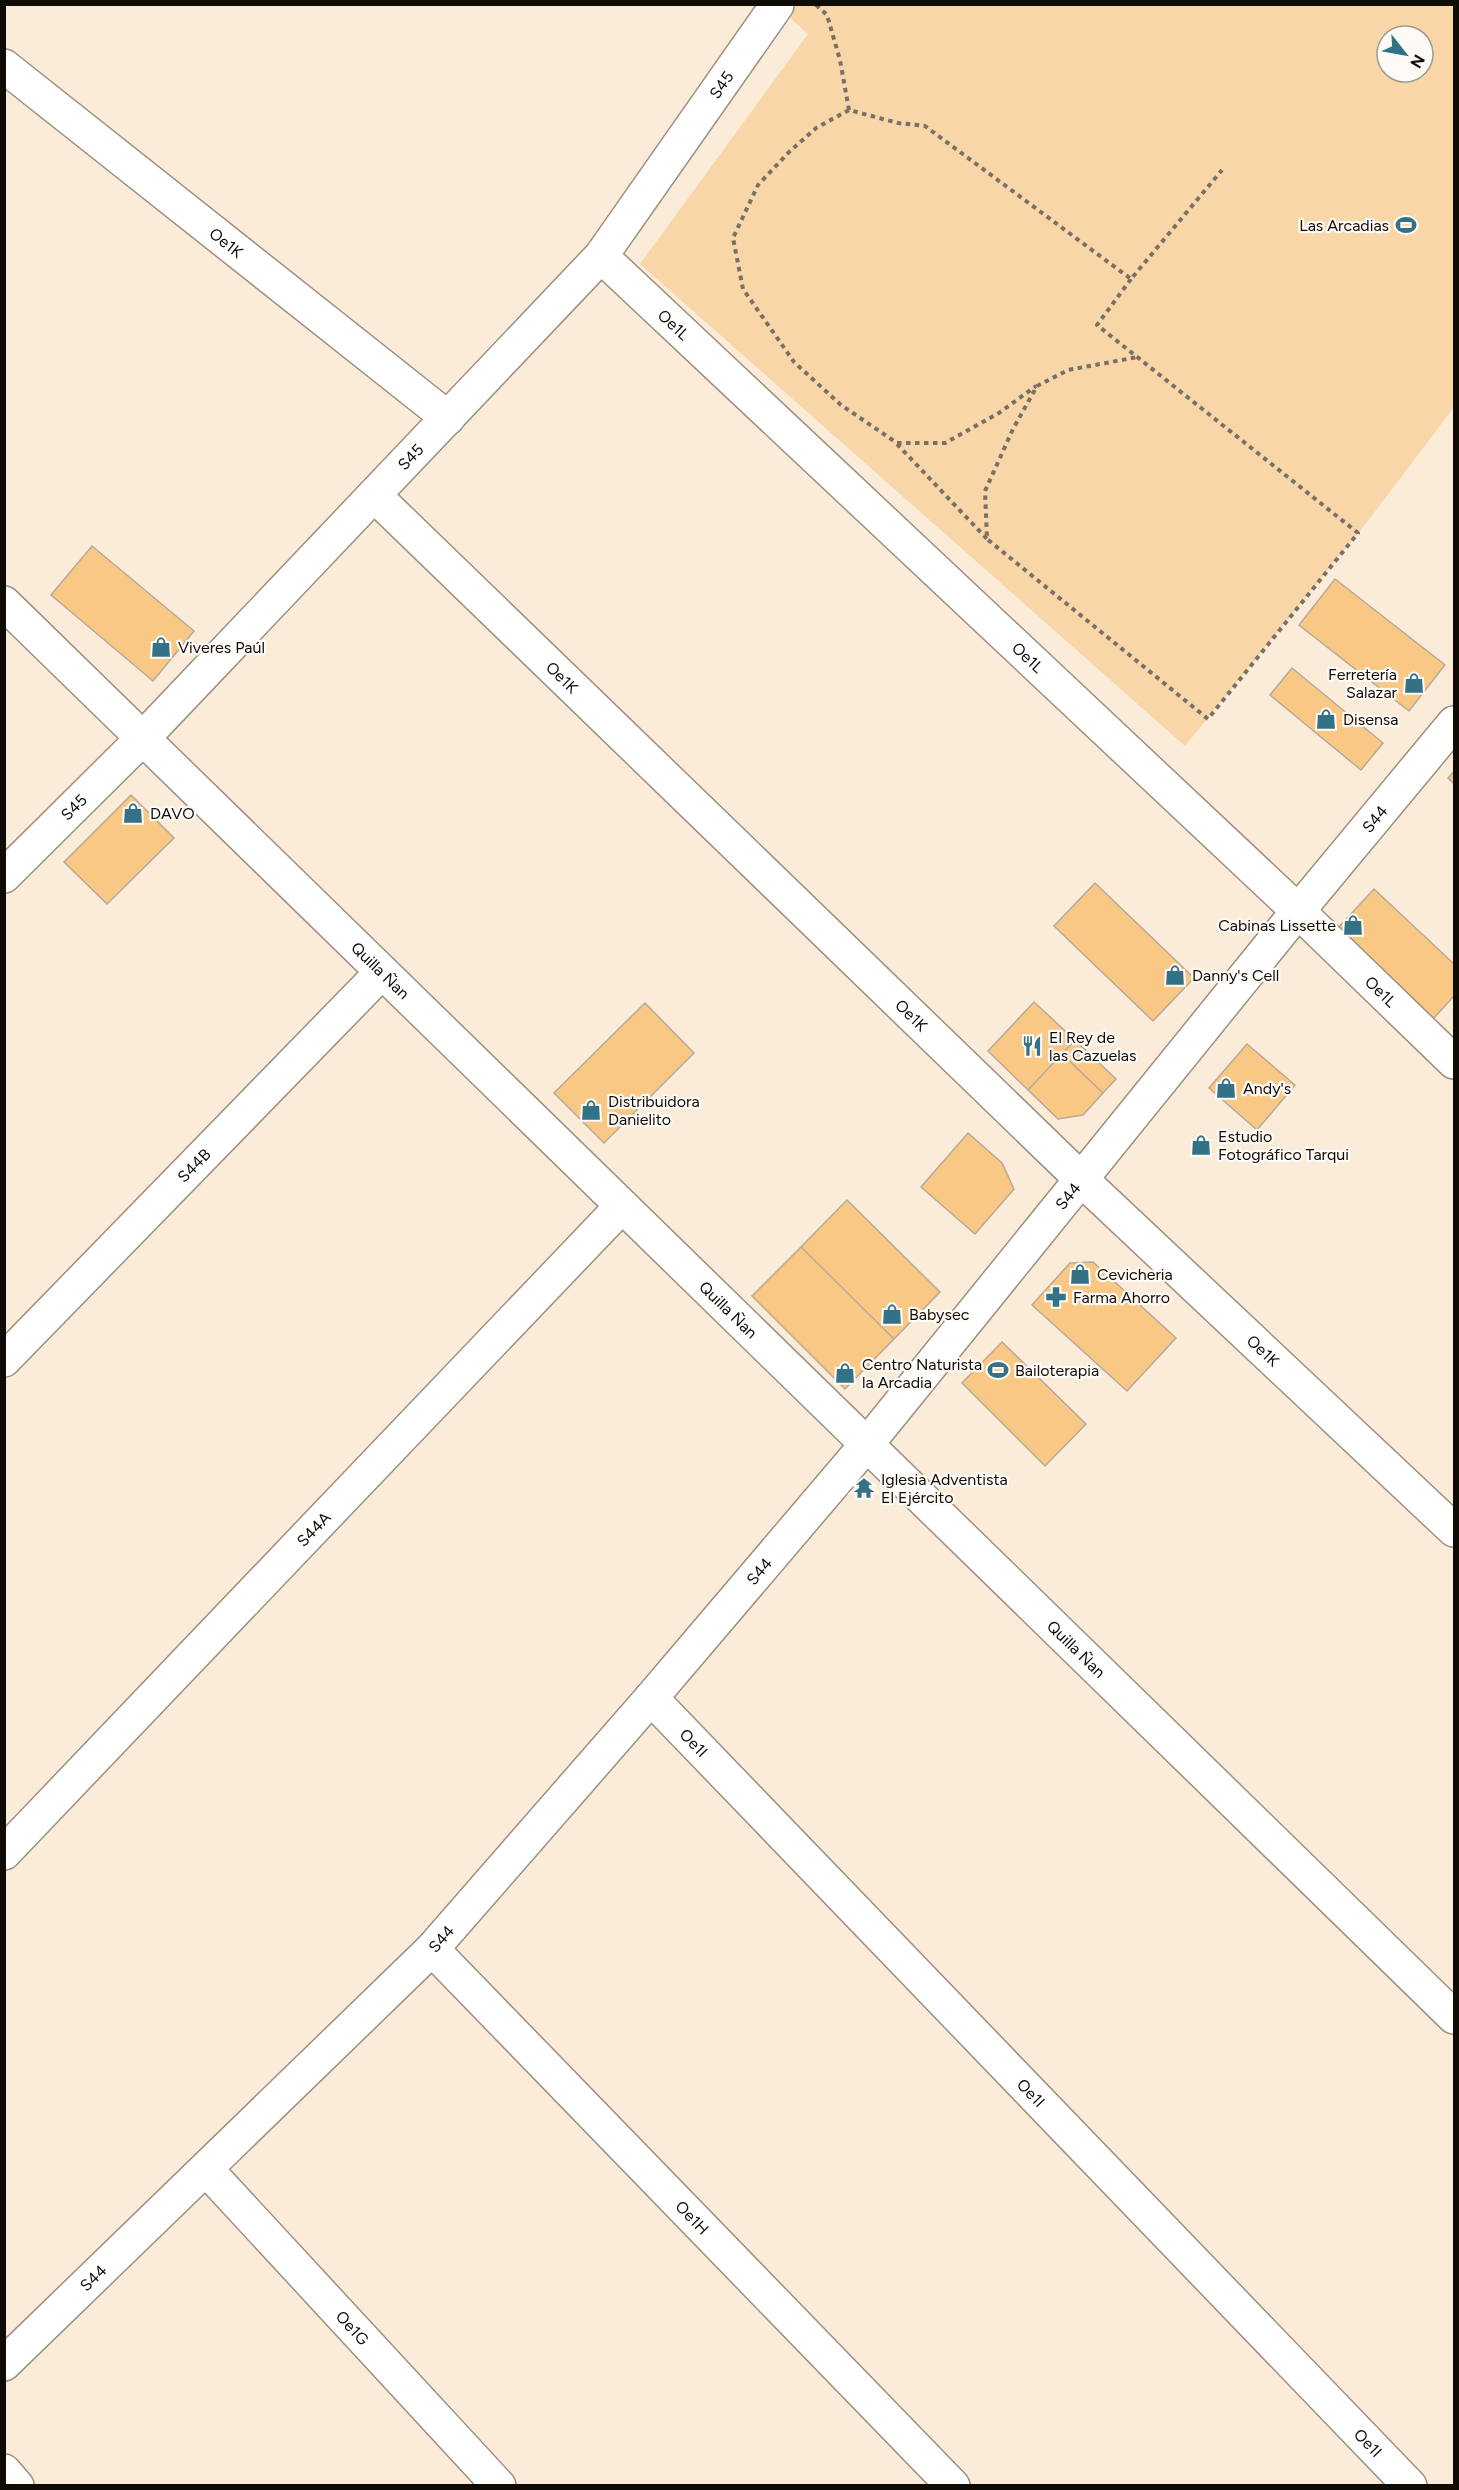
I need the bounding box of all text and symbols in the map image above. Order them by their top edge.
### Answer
north arrow [1375,24,1435,84]
text: N [1406,51,1429,72]
street label: S45 [705,67,737,102]
sports icon: Las Arcadias [1394,213,1418,237]
place label: Las Arcadias [1299,216,1389,235]
street label: Oe1K [206,223,247,262]
street label: Oe1L [654,305,694,344]
street label: S45 [393,440,427,474]
shop icon: Viveres Paúl [149,635,173,659]
place label: Viveres Paúl [178,638,265,657]
street label: Oe1L [1008,638,1048,677]
street label: Oe1K [542,657,583,697]
place label: Ferretería Salazar [1328,665,1398,702]
shop icon: Ferretería Salazar [1402,671,1426,695]
shop icon: Disensa [1314,707,1338,731]
place label: Disensa [1343,710,1398,729]
street label: S45 [57,790,91,824]
shop icon: DAVO [121,801,145,825]
street label: S44 [1358,801,1391,836]
place label: DAVO [150,804,195,823]
shop icon: Cabinas Lissette [1341,913,1365,937]
place label: Cabinas Lissette [1218,916,1336,935]
street label: Quilla Ñan [348,938,414,1003]
shop icon: Danny's Cell [1163,963,1187,987]
place label: Danny's Cell [1192,966,1279,985]
street label: Oe1L [1361,972,1401,1011]
street label: Oe1K [891,995,932,1035]
place label: El Rey de las Cazuelas [1049,1028,1136,1065]
restaurant icon: El Rey de las Cazuelas [1020,1034,1044,1058]
shop icon: Andy's [1214,1076,1238,1100]
place label: Andy's [1243,1079,1291,1098]
place label: Distribuidora Danielito [608,1092,700,1129]
shop icon: Distribuidora Danielito [579,1098,603,1122]
place label: Estudio Fotográfico Tarqui [1218,1127,1349,1164]
shop icon: Estudio Fotográfico Tarqui [1189,1133,1213,1157]
street label: S44B [173,1144,215,1186]
street label: S44 [1051,1178,1085,1213]
shop icon: Cevicheria [1068,1262,1092,1286]
place label: Cevicheria [1097,1265,1173,1284]
street label: Quilla Ñan [695,1277,762,1342]
pharmacy icon: Farma Ahorro [1044,1285,1068,1309]
place label: Farma Ahorro [1073,1288,1170,1307]
shop icon: Babysec [880,1302,904,1326]
place label: Babysec [909,1305,970,1324]
street label: Oe1K [1243,1331,1284,1370]
place label: Centro Naturista la Arcadia [862,1355,982,1392]
sports icon: Bailoterapia [986,1358,1010,1382]
shop icon: Centro Naturista la Arcadia [833,1361,857,1385]
place label: Bailoterapia [1015,1361,1099,1380]
place label: Iglesia Adventista El Ejército [881,1470,1008,1507]
temple icon: Iglesia Adventista El Ejército [852,1476,876,1500]
street label: S44A [293,1508,334,1550]
street label: S44 [742,1553,776,1588]
street label: Quilla Ñan [1043,1616,1110,1681]
street label: Oe1I [676,1724,712,1761]
street label: S44 [424,1921,458,1956]
street label: Oe1I [1013,2075,1049,2111]
street label: Oe1H [672,2197,713,2238]
street label: S44 [76,2260,110,2295]
street label: Oe1G [332,2307,373,2349]
street label: Oe1I [1350,2425,1386,2461]

